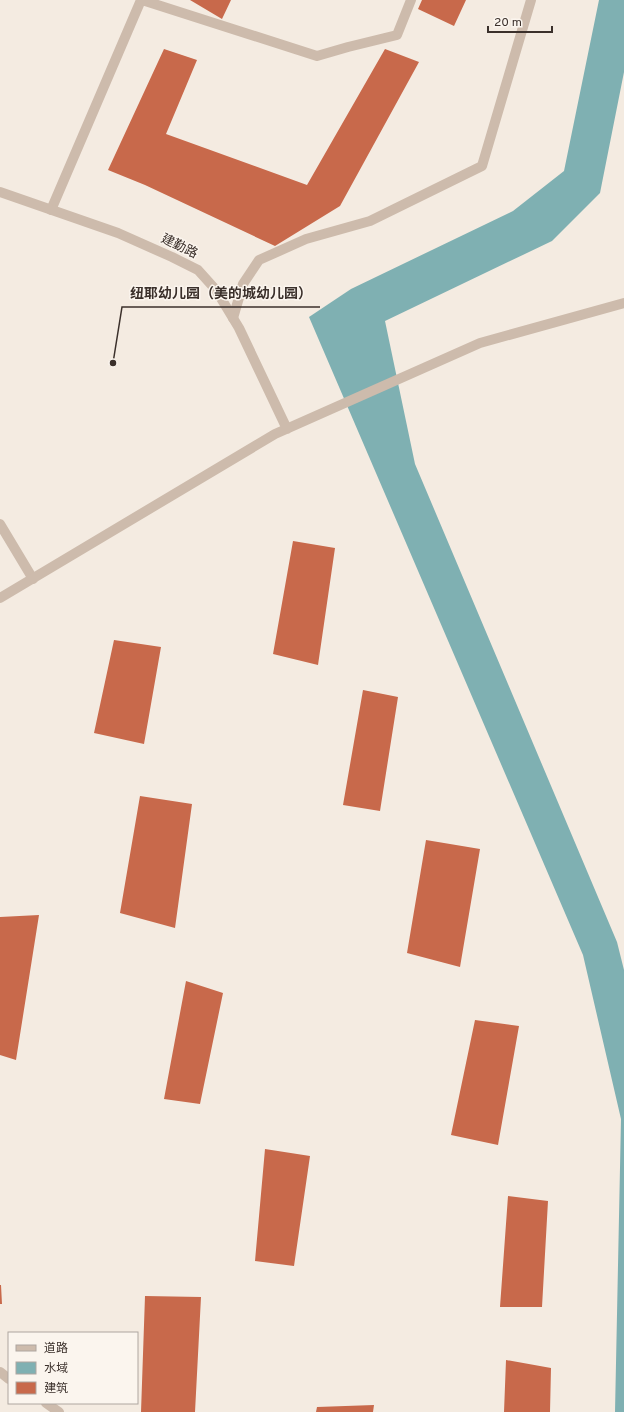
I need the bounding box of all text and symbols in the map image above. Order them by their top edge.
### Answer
scale bar [488,8,552,34]
text: 20 m [494,15,522,31]
street label: 建勤路 [158,231,200,263]
callout: 纽耶幼儿园（美的城幼儿园） [122,281,320,307]
text: 纽耶幼儿园（美的城幼儿园） [130,285,312,303]
legend [8,1332,138,1404]
text: 道路 [44,1341,68,1357]
text: 水域 [44,1361,68,1377]
text: 建筑 [44,1381,68,1397]

